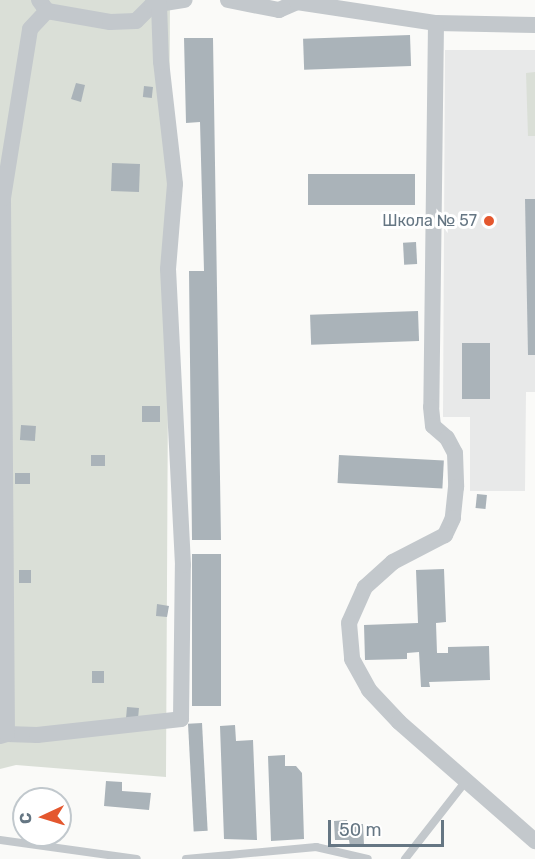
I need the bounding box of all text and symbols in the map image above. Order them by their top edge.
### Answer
place label: Школа № 57 [382,211,477,231]
marker: Школа № 57 [482,214,496,228]
north arrow [12,787,72,847]
scale bar [331,808,446,846]
text: С [16,812,35,824]
text: 50 m [339,819,382,841]

